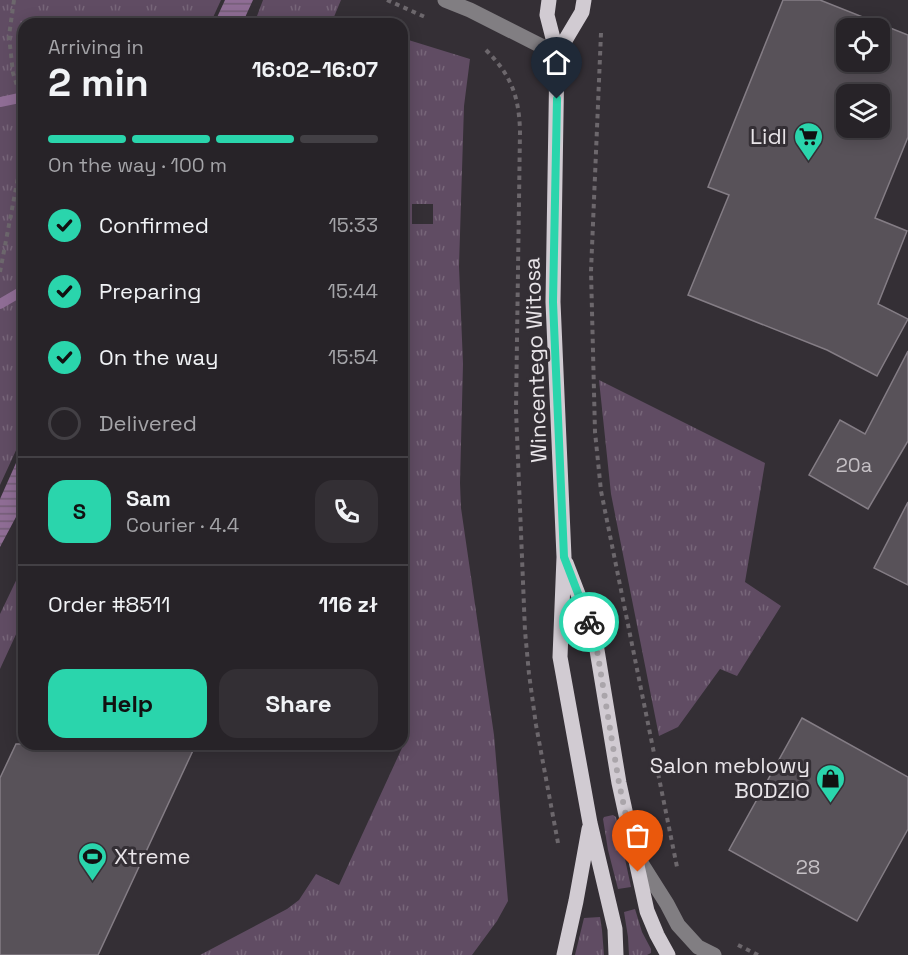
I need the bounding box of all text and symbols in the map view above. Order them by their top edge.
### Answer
map controls [836,18,890,138]
button: locate [836,18,890,72]
text: Arriving in [48,34,144,60]
pin [531,37,582,99]
icon: home [540,46,573,79]
text: 16:02–16:07 [252,55,378,83]
text: 2 min [48,58,149,107]
button: layers [836,84,890,138]
supermarket icon: Lidl [792,120,824,162]
place label: Lidl [750,122,787,150]
text: On the way · 100 m [48,152,227,178]
icon: check [48,209,81,242]
text: Confirmed [99,211,209,239]
text: 15:33 [328,212,378,238]
street label: Wincentego Witosa [517,256,553,463]
icon: check [48,275,81,308]
text: Preparing [99,277,201,305]
text: 15:44 [328,278,378,304]
icon: check [48,341,81,374]
text: On the way [99,343,218,371]
text: 15:54 [328,344,378,370]
text: Delivered [99,409,197,437]
house number: 20a [836,452,872,478]
button: phone [315,480,378,543]
text: Sam [126,484,171,512]
text: S [73,497,86,525]
text: Courier · 4.4 [126,512,239,538]
text: Order #8511 [48,590,171,618]
text: 116 zł [319,590,378,618]
courier [559,592,619,652]
icon: bike [573,606,606,639]
button: Help [48,669,207,738]
button: Share [219,669,378,738]
place label: Salon meblowy BODZIO [650,751,810,804]
shop icon: Salon meblowy BODZIO [815,762,847,804]
pin [612,810,663,872]
icon: bag [621,819,654,852]
sports icon: Xtreme [77,840,109,882]
place label: Xtreme [114,842,191,870]
house number: 28 [796,854,820,880]

